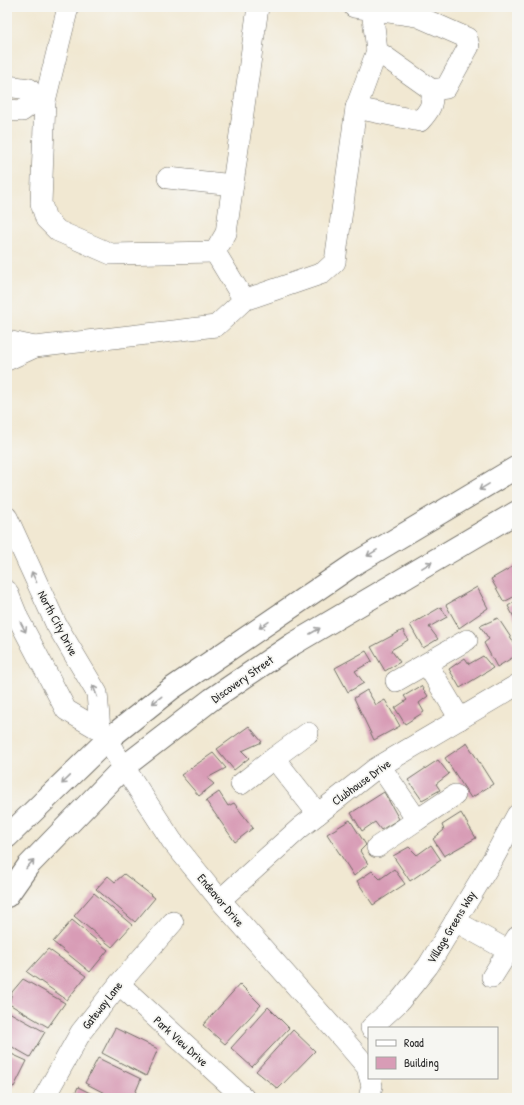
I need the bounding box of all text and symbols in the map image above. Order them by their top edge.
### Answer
one-way arrow [479,483,490,491]
one-way arrow [366,550,378,558]
one-way arrow [421,561,433,569]
one-way arrow [30,572,37,584]
street label: North City Drive [34,587,82,659]
one-way arrow [20,620,27,632]
one-way arrow [258,621,269,629]
one-way arrow [309,627,321,635]
street label: Discovery Street [207,651,277,707]
one-way arrow [90,686,98,698]
one-way arrow [152,695,163,704]
street label: Clubhouse Drive [328,755,394,809]
one-way arrow [61,775,71,785]
one-way arrow [25,859,34,870]
street label: Endeavor Drive [194,870,248,930]
street label: Village Greens Way [423,887,479,967]
street label: Gateway Lane [78,977,126,1033]
street label: Park View Drive [150,1012,212,1070]
legend [368,1027,498,1079]
text: Road [404,1034,424,1051]
text: Building [404,1054,439,1071]

